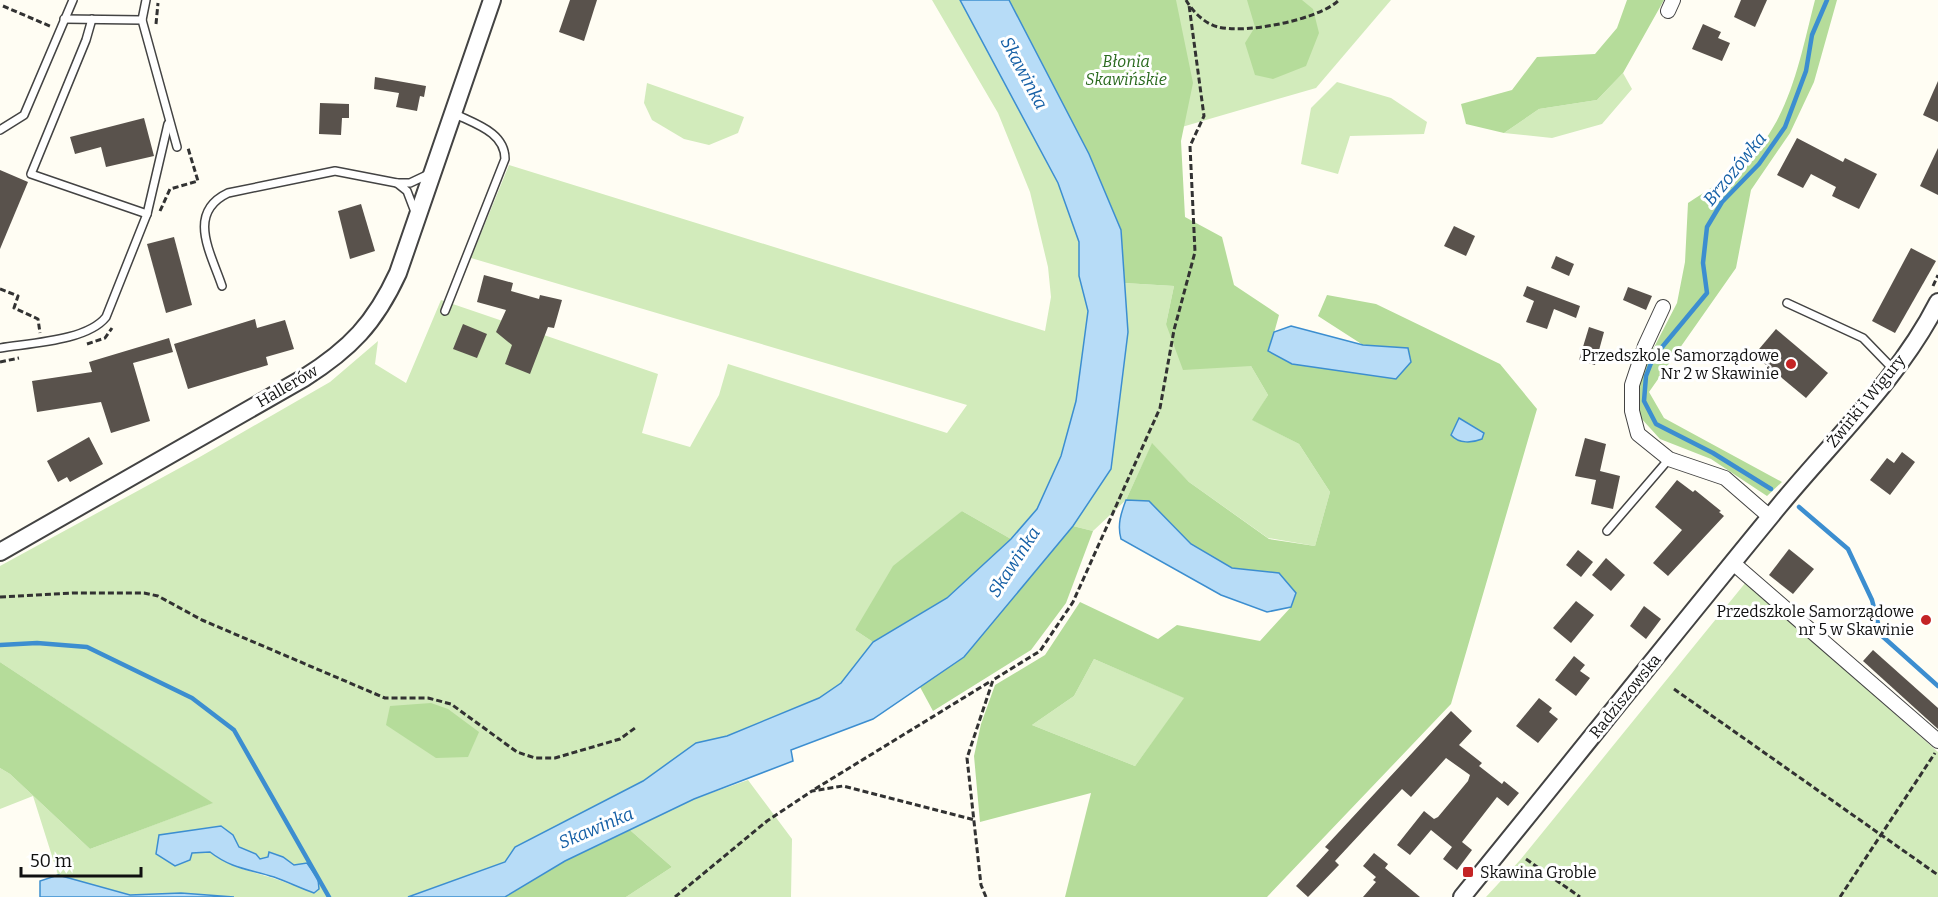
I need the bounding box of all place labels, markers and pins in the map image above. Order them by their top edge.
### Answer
place label: Przedszkole Samorządowe Nr 2 w Skawinie [1581,346,1779,383]
marker: Przedszkole Samorządowe Nr 2 w Skawinie [1784,357,1798,371]
place label: Przedszkole Samorządowe nr 5 w Skawinie [1716,602,1914,639]
marker: Przedszkole Samorządowe nr 5 w Skawinie [1919,613,1933,627]
place label: Skawina Groble [1480,863,1596,882]
marker: Skawina Groble [1461,865,1475,879]

